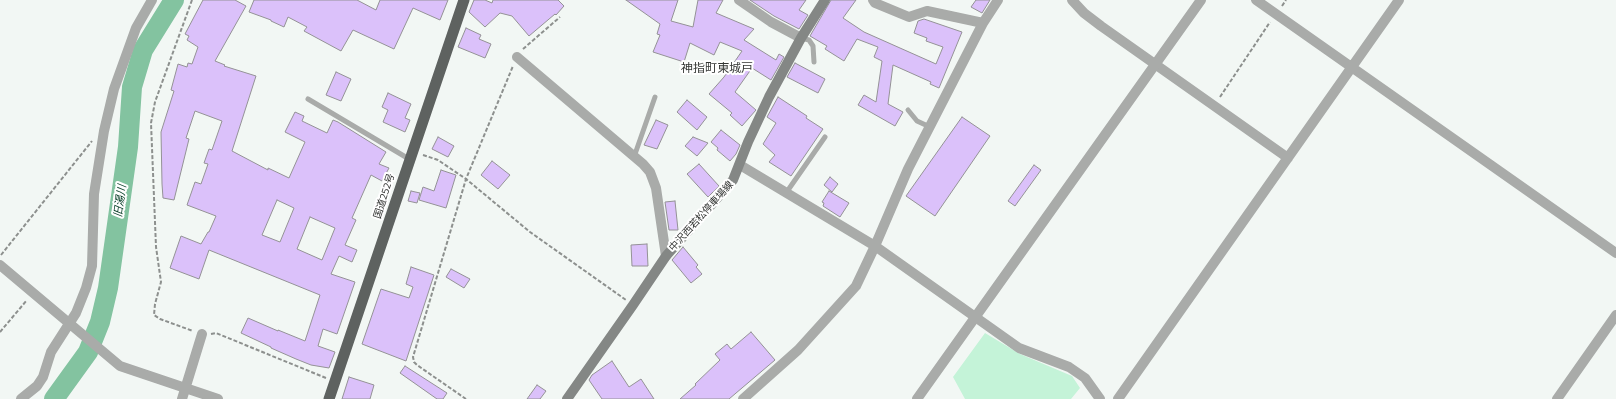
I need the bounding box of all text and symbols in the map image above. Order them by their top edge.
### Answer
district label: 神指町東城戸 [681,61,753,75]
street label: 国道252号 [371,172,397,220]
street label: 中沢西若松停車場線 [666,179,736,253]
water label: 旧湯川 [111,184,129,218]

